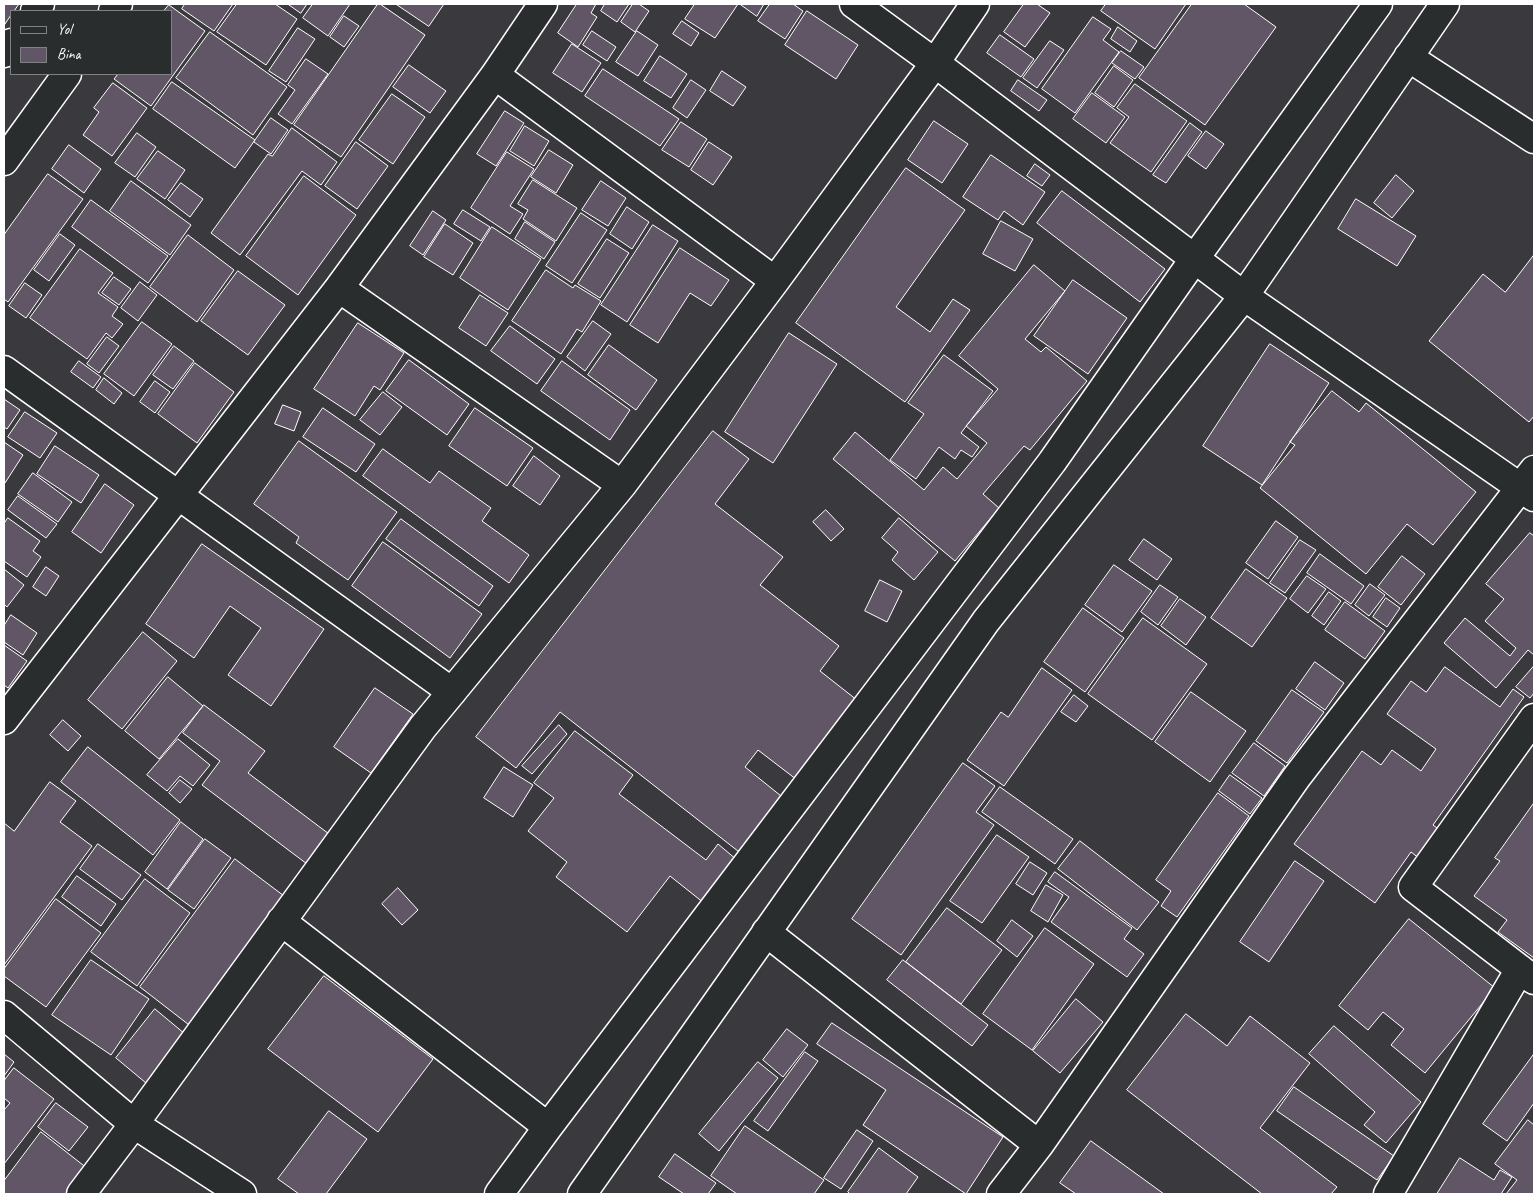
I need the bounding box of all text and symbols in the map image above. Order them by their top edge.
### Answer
legend [10,10,172,75]
text: Yol [57,20,72,39]
text: Bina [57,45,81,64]

